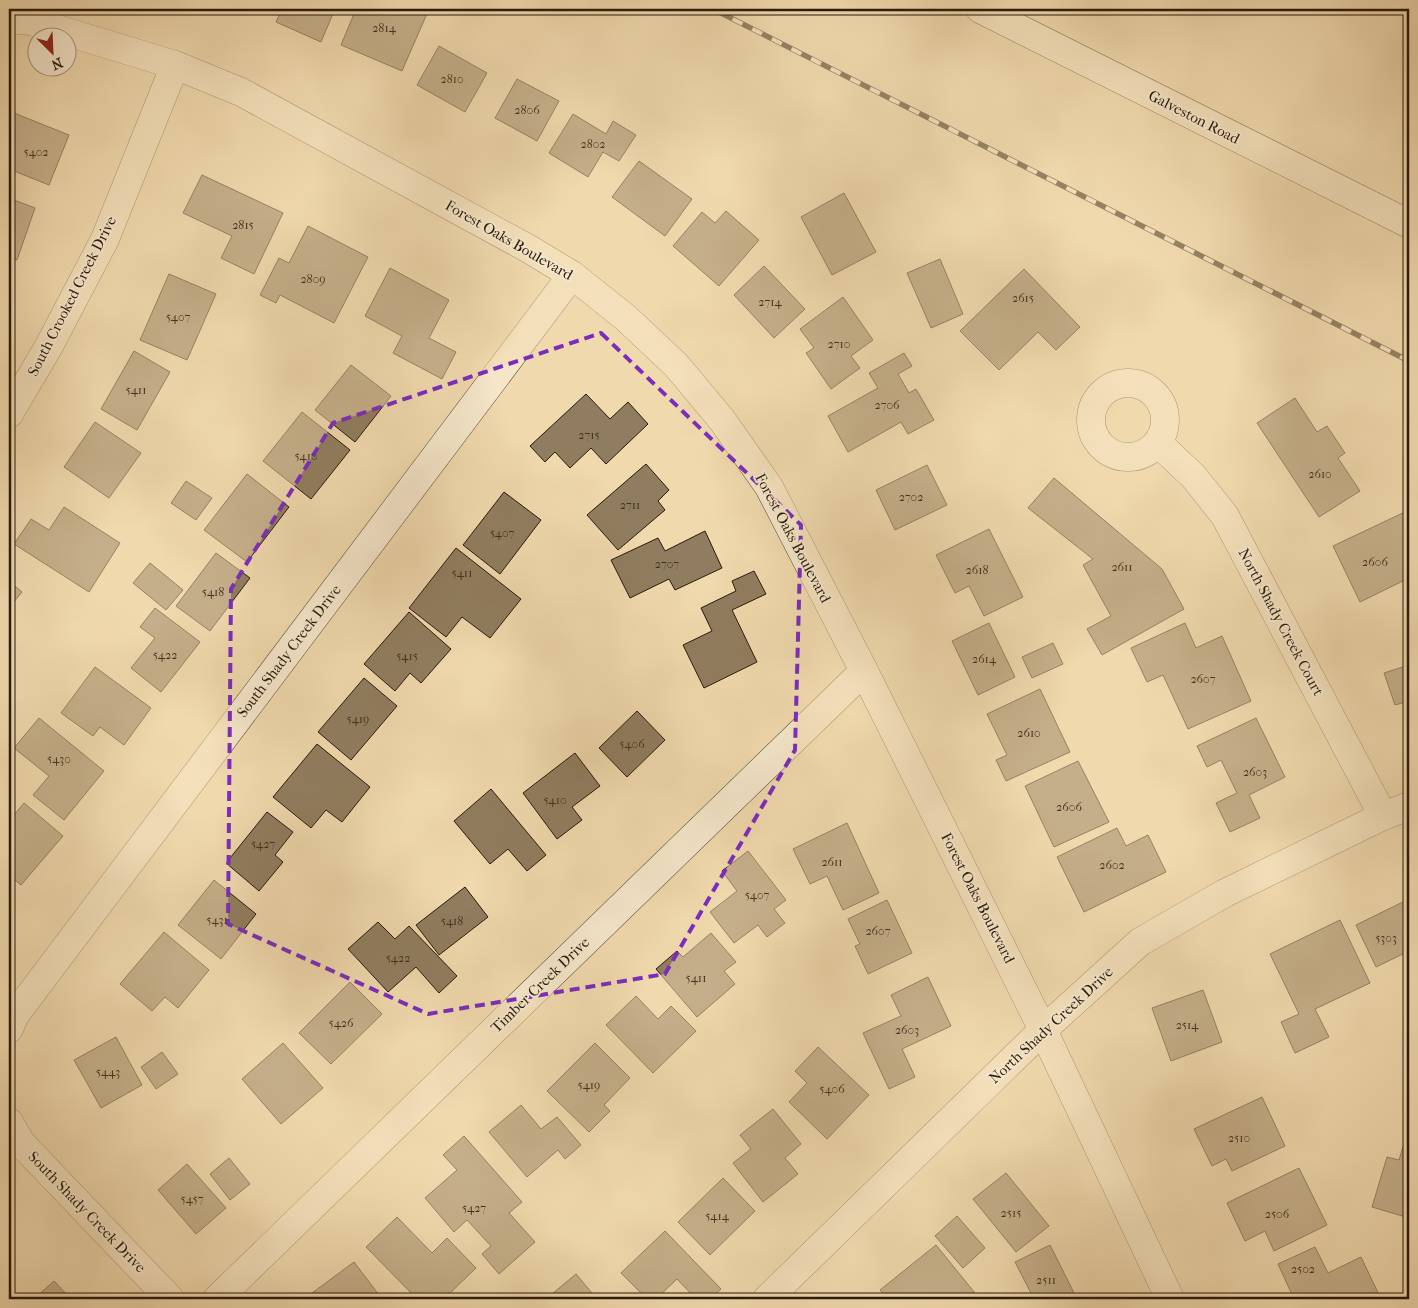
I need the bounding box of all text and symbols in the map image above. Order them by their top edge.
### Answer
house number: 2814 [372,21,397,35]
north arrow [28,28,78,78]
text: N [48,53,65,73]
house number: 2810 [440,72,464,86]
street label: Galveston Road [1145,86,1243,148]
house number: 2806 [514,103,540,117]
house number: 2802 [581,137,606,151]
house number: 5402 [23,145,49,159]
street label: Forest Oaks Boulevard [442,196,577,284]
street label: South Crooked Creek Drive [24,213,120,379]
house number: 2815 [232,218,254,232]
house number: 2809 [300,272,326,286]
house number: 2615 [1012,291,1034,305]
house number: 2714 [758,295,783,309]
house number: 5407 [166,310,191,324]
house number: 2710 [828,337,850,351]
house number: 5411 [126,383,146,397]
house number: 2706 [874,398,900,412]
house number: 2715 [578,428,600,442]
house number: 5410 [294,449,318,463]
house number: 2610 [1308,467,1332,481]
street label: Forest Oaks Boulevard [751,470,835,607]
house number: 2702 [899,490,923,504]
house number: 2711 [620,498,640,512]
house number: 5407 [490,526,515,540]
street label: North Shady Creek Court [1234,545,1328,699]
house number: 2606 [1362,555,1388,569]
house number: 2707 [655,557,679,571]
house number: 2611 [1111,560,1133,574]
house number: 2618 [966,563,988,577]
house number: 5411 [452,566,472,580]
street label: South Shady Creek Drive [233,581,345,721]
house number: 5418 [202,585,224,599]
house number: 5422 [153,648,177,662]
house number: 5415 [396,649,418,663]
house number: 2614 [972,652,997,666]
house number: 2607 [1190,672,1216,686]
house number: 5419 [347,712,369,726]
house number: 2610 [1017,726,1041,740]
house number: 5406 [619,737,645,751]
house number: 5430 [47,752,71,766]
house number: 2603 [1243,765,1267,779]
house number: 5410 [543,793,567,807]
house number: 2606 [1056,800,1082,814]
street label: Forest Oaks Boulevard [937,830,1019,967]
house number: 5427 [251,837,275,851]
house number: 2611 [821,855,843,869]
house number: 2602 [1099,858,1125,872]
house number: 5407 [745,888,770,902]
house number: 5431 [206,913,228,927]
house number: 5418 [441,914,463,928]
house number: 2607 [865,924,891,938]
house number: 5303 [1375,931,1397,945]
street label: Timber Creek Drive [487,933,594,1037]
house number: 5422 [386,951,410,965]
street label: North Shady Creek Drive [985,962,1117,1087]
house number: 5411 [686,971,706,985]
house number: 5426 [329,1016,354,1030]
house number: 2514 [1176,1018,1199,1032]
house number: 2603 [895,1023,919,1037]
house number: 5443 [96,1065,120,1079]
house number: 5419 [578,1078,600,1092]
house number: 5406 [819,1082,845,1096]
house number: 2510 [1228,1131,1250,1145]
street label: South Shady Creek Drive [24,1148,150,1277]
house number: 5457 [181,1192,204,1206]
house number: 5427 [462,1201,486,1215]
house number: 2515 [1001,1206,1021,1220]
house number: 2506 [1265,1207,1290,1221]
house number: 5414 [705,1209,730,1223]
house number: 2502 [1291,1262,1315,1276]
house number: 2511 [1036,1273,1056,1287]

